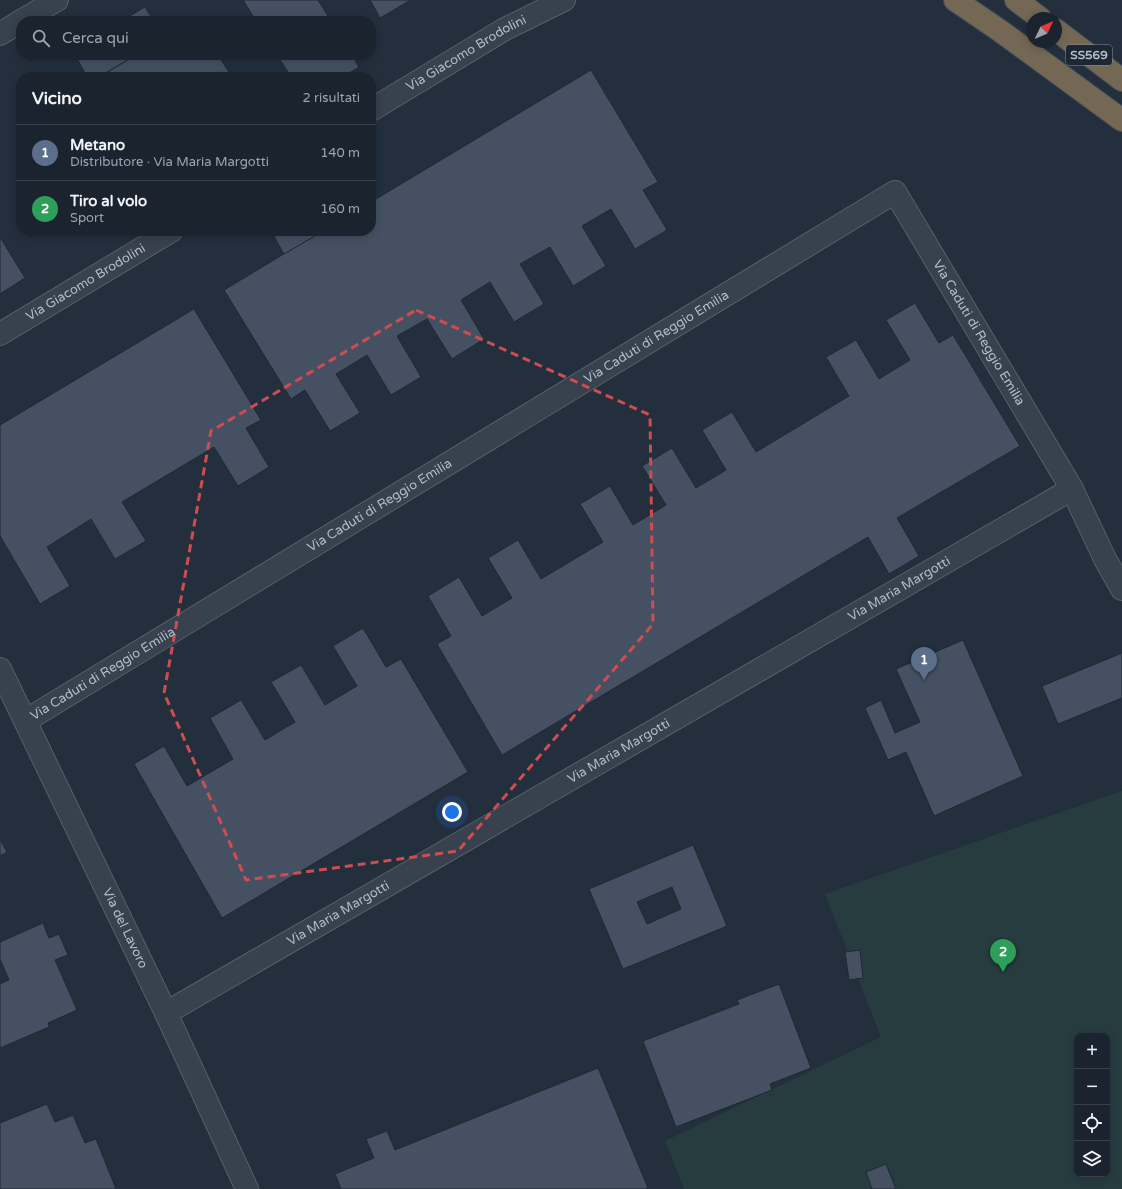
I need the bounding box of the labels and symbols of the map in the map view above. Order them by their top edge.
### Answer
street label: Via Giacomo Brodolini [403,12,529,95]
north arrow [1026,12,1062,48]
road number: SS569 [1066,45,1112,65]
street label: Via Giacomo Brodolini [23,240,148,325]
street label: Via Caduti di Reggio Emilia [929,257,1028,408]
street label: Via Caduti di Reggio Emilia [581,287,732,387]
street label: Via Caduti di Reggio Emilia [304,455,455,555]
street label: Via Maria Margotti [845,553,953,625]
street label: Via Caduti di Reggio Emilia [27,624,178,724]
pin: 1 [911,647,937,680]
street label: Via Maria Margotti [565,715,673,787]
your location [442,802,462,822]
street label: Via Maria Margotti [284,878,392,949]
street label: Via del Lavoro [99,886,151,971]
pin: 2 [990,939,1016,972]

